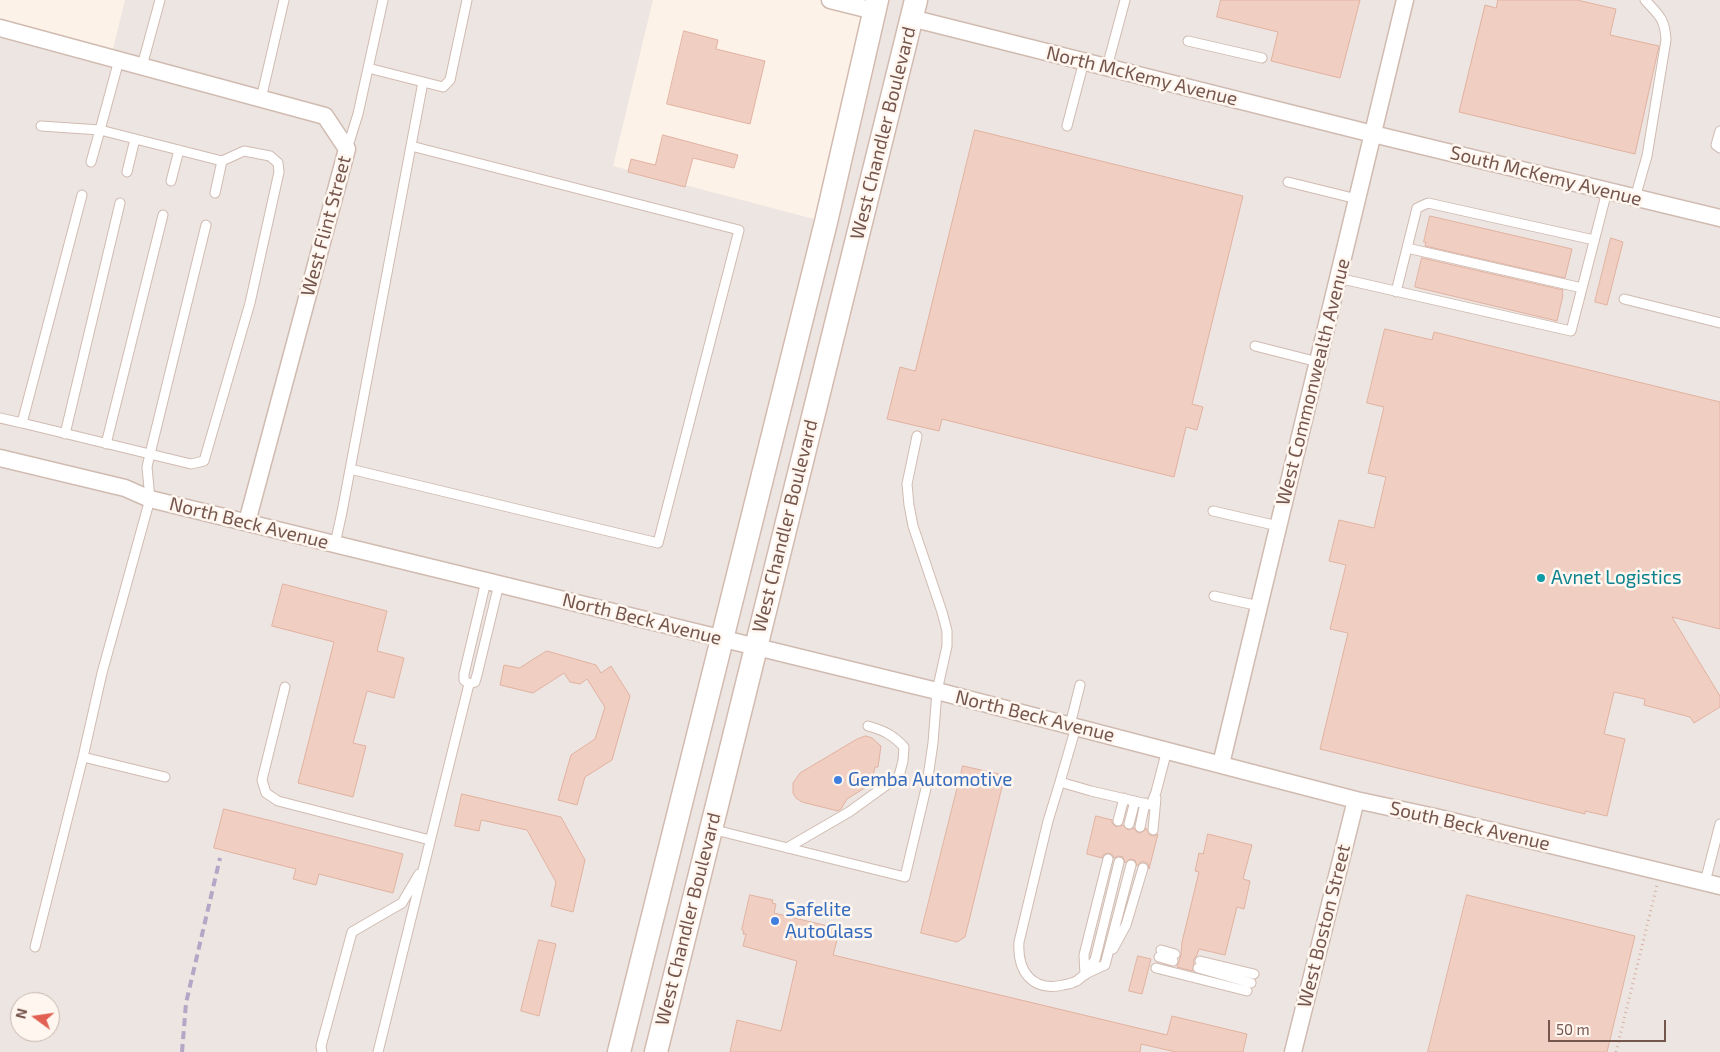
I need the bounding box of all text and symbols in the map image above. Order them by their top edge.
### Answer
street label: West Chandler Boulevard [845,24,921,242]
street label: North McKemy Avenue [1044,41,1240,111]
street label: South McKemy Avenue [1448,141,1644,211]
street label: West Flint Street [296,153,356,299]
street label: West Commonwealth Avenue [1271,256,1355,508]
street label: West Chandler Boulevard [747,417,823,635]
street label: North Beck Avenue [167,492,331,554]
place label: Avnet Logistics [1551,567,1682,589]
marker: Avnet Logistics [1535,572,1547,584]
street label: North Beck Avenue [560,588,724,650]
street label: North Beck Avenue [953,685,1117,747]
place label: Gemba Automotive [848,769,1012,791]
marker: Gemba Automotive [832,774,844,786]
street label: South Beck Avenue [1388,796,1552,856]
street label: West Chandler Boulevard [650,810,726,1028]
street label: West Boston Street [1293,842,1355,1010]
place label: Safelite AutoGlass [785,899,873,943]
marker: Safelite AutoGlass [769,915,781,927]
north arrow [10,992,60,1042]
text: N [11,1007,30,1020]
scale bar [1550,1010,1668,1042]
text: 50 m [1556,1020,1590,1038]

